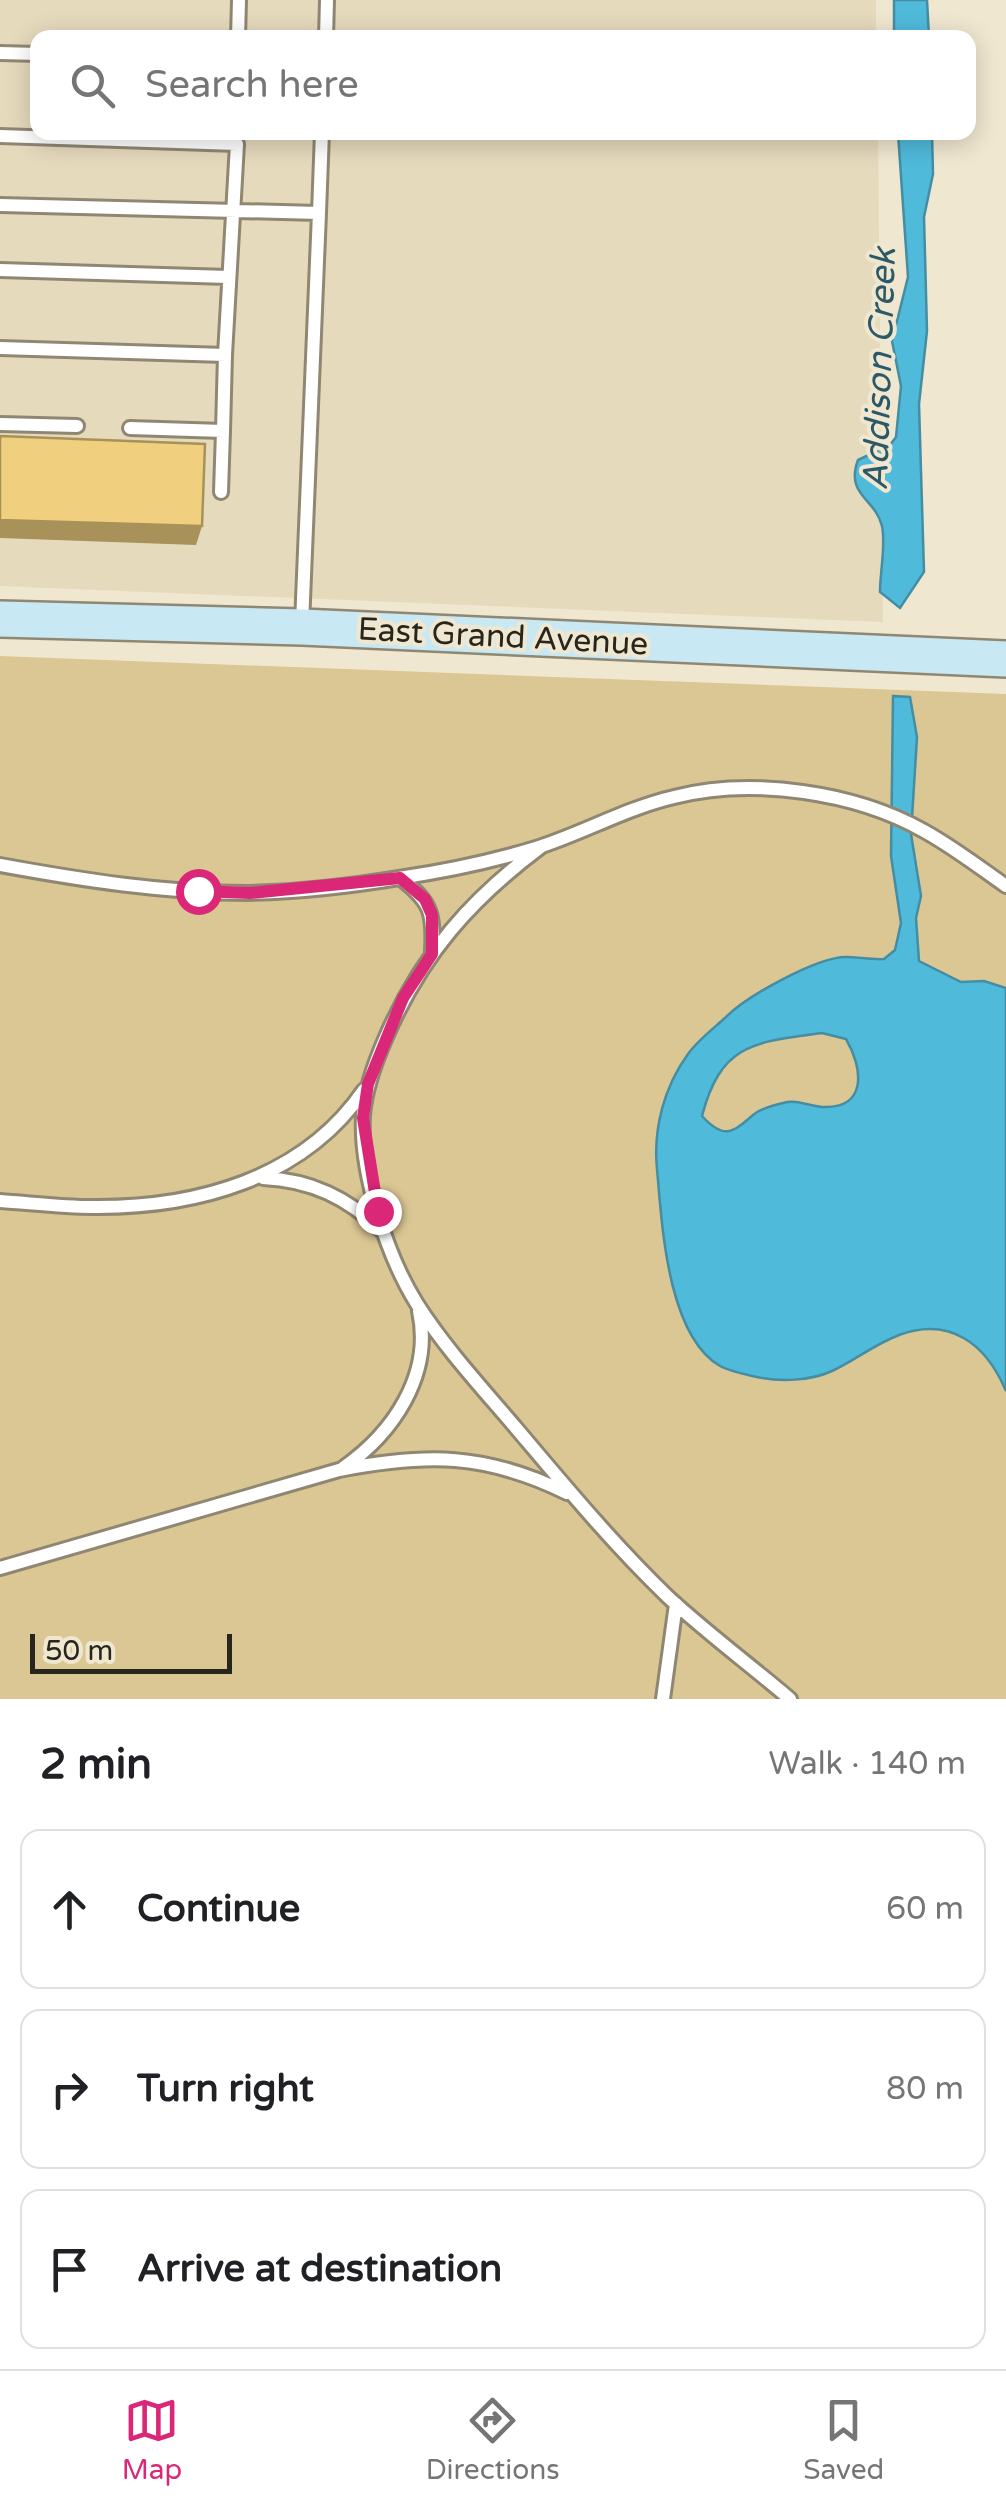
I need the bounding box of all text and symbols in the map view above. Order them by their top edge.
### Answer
search box [30,30,976,140]
icon: search [65,58,120,113]
text: Search here [145,62,359,108]
water label: Addison Creek [855,244,905,491]
street label: East Grand Avenue [357,610,649,664]
route start [176,869,222,915]
route end [356,1189,402,1235]
scale bar [30,1629,232,1674]
text: 50 m [45,1634,113,1668]
text: 2 min [40,1739,152,1790]
text: Walk · 140 m [769,1745,966,1783]
icon: ahead [42,1882,97,1937]
text: Continue [137,1886,300,1932]
text: 60 m [886,1890,964,1928]
icon: right [42,2062,97,2117]
text: Turn right [137,2066,314,2112]
text: 80 m [886,2070,964,2108]
icon: arrive [42,2242,97,2297]
text: Arrive at destination [137,2246,502,2292]
tab: Map [122,2393,182,2487]
tab: Directions [426,2393,560,2487]
tab: Saved [803,2393,884,2487]

